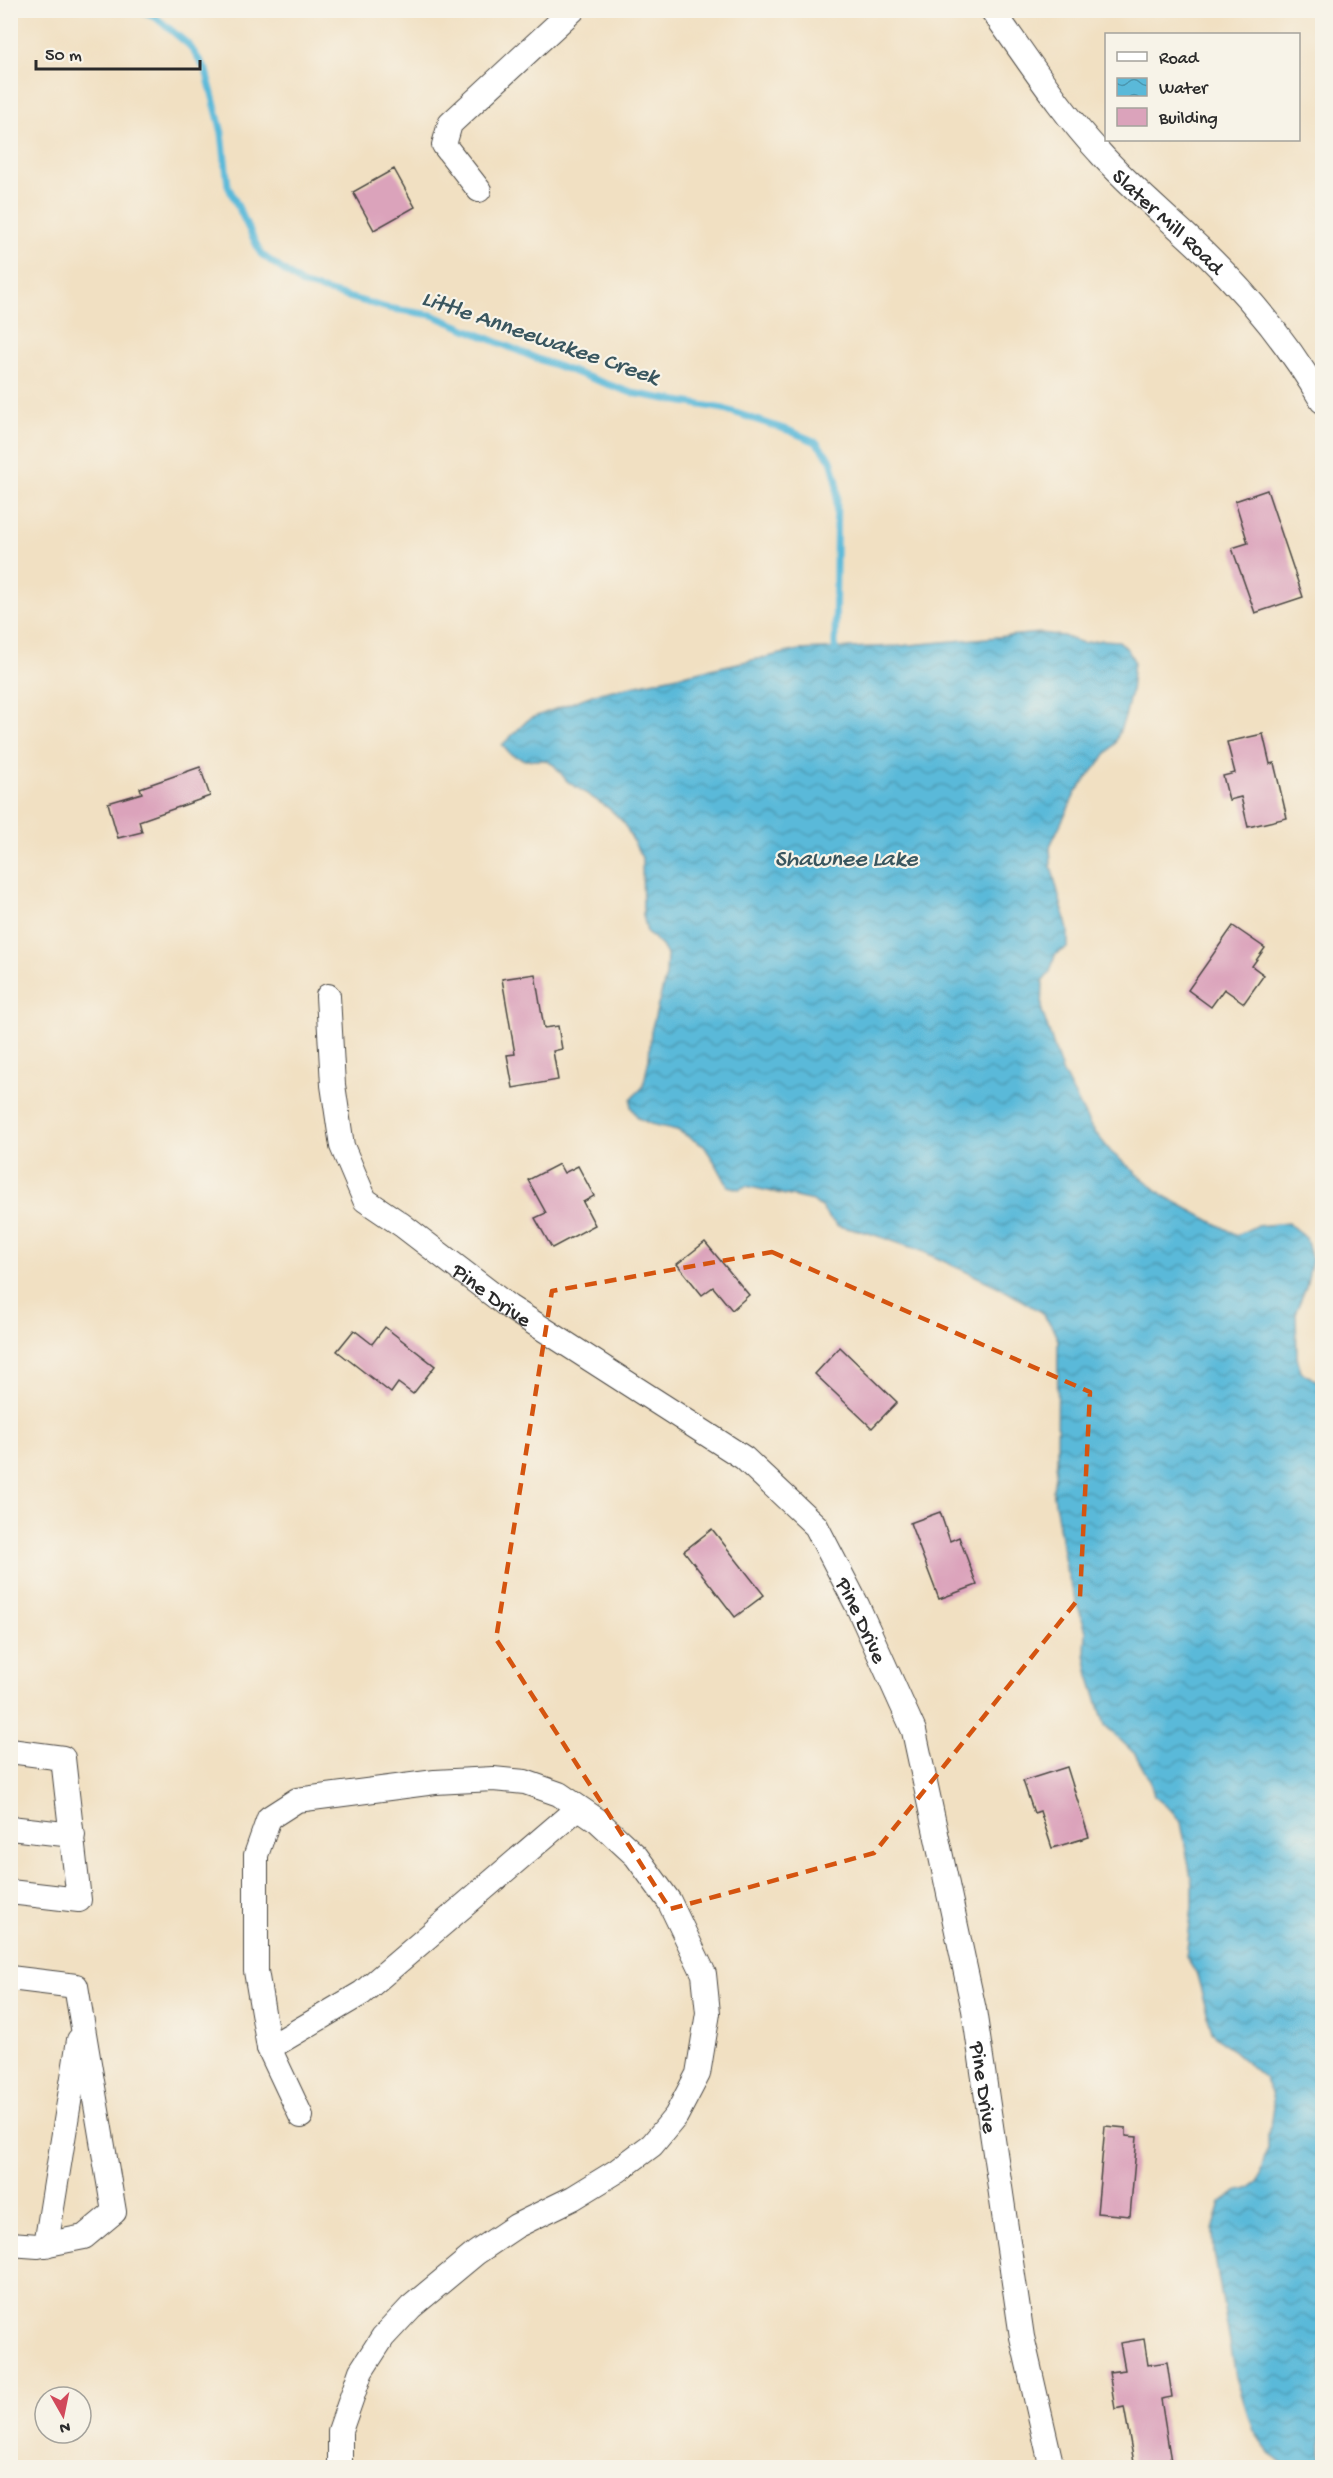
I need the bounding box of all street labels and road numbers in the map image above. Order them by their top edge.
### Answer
street label: Slater Mill Road [1105,165,1229,283]
street label: Pine Drive [445,1259,535,1335]
street label: Pine Drive [827,1573,891,1669]
street label: Pine Drive [962,2039,1001,2136]

